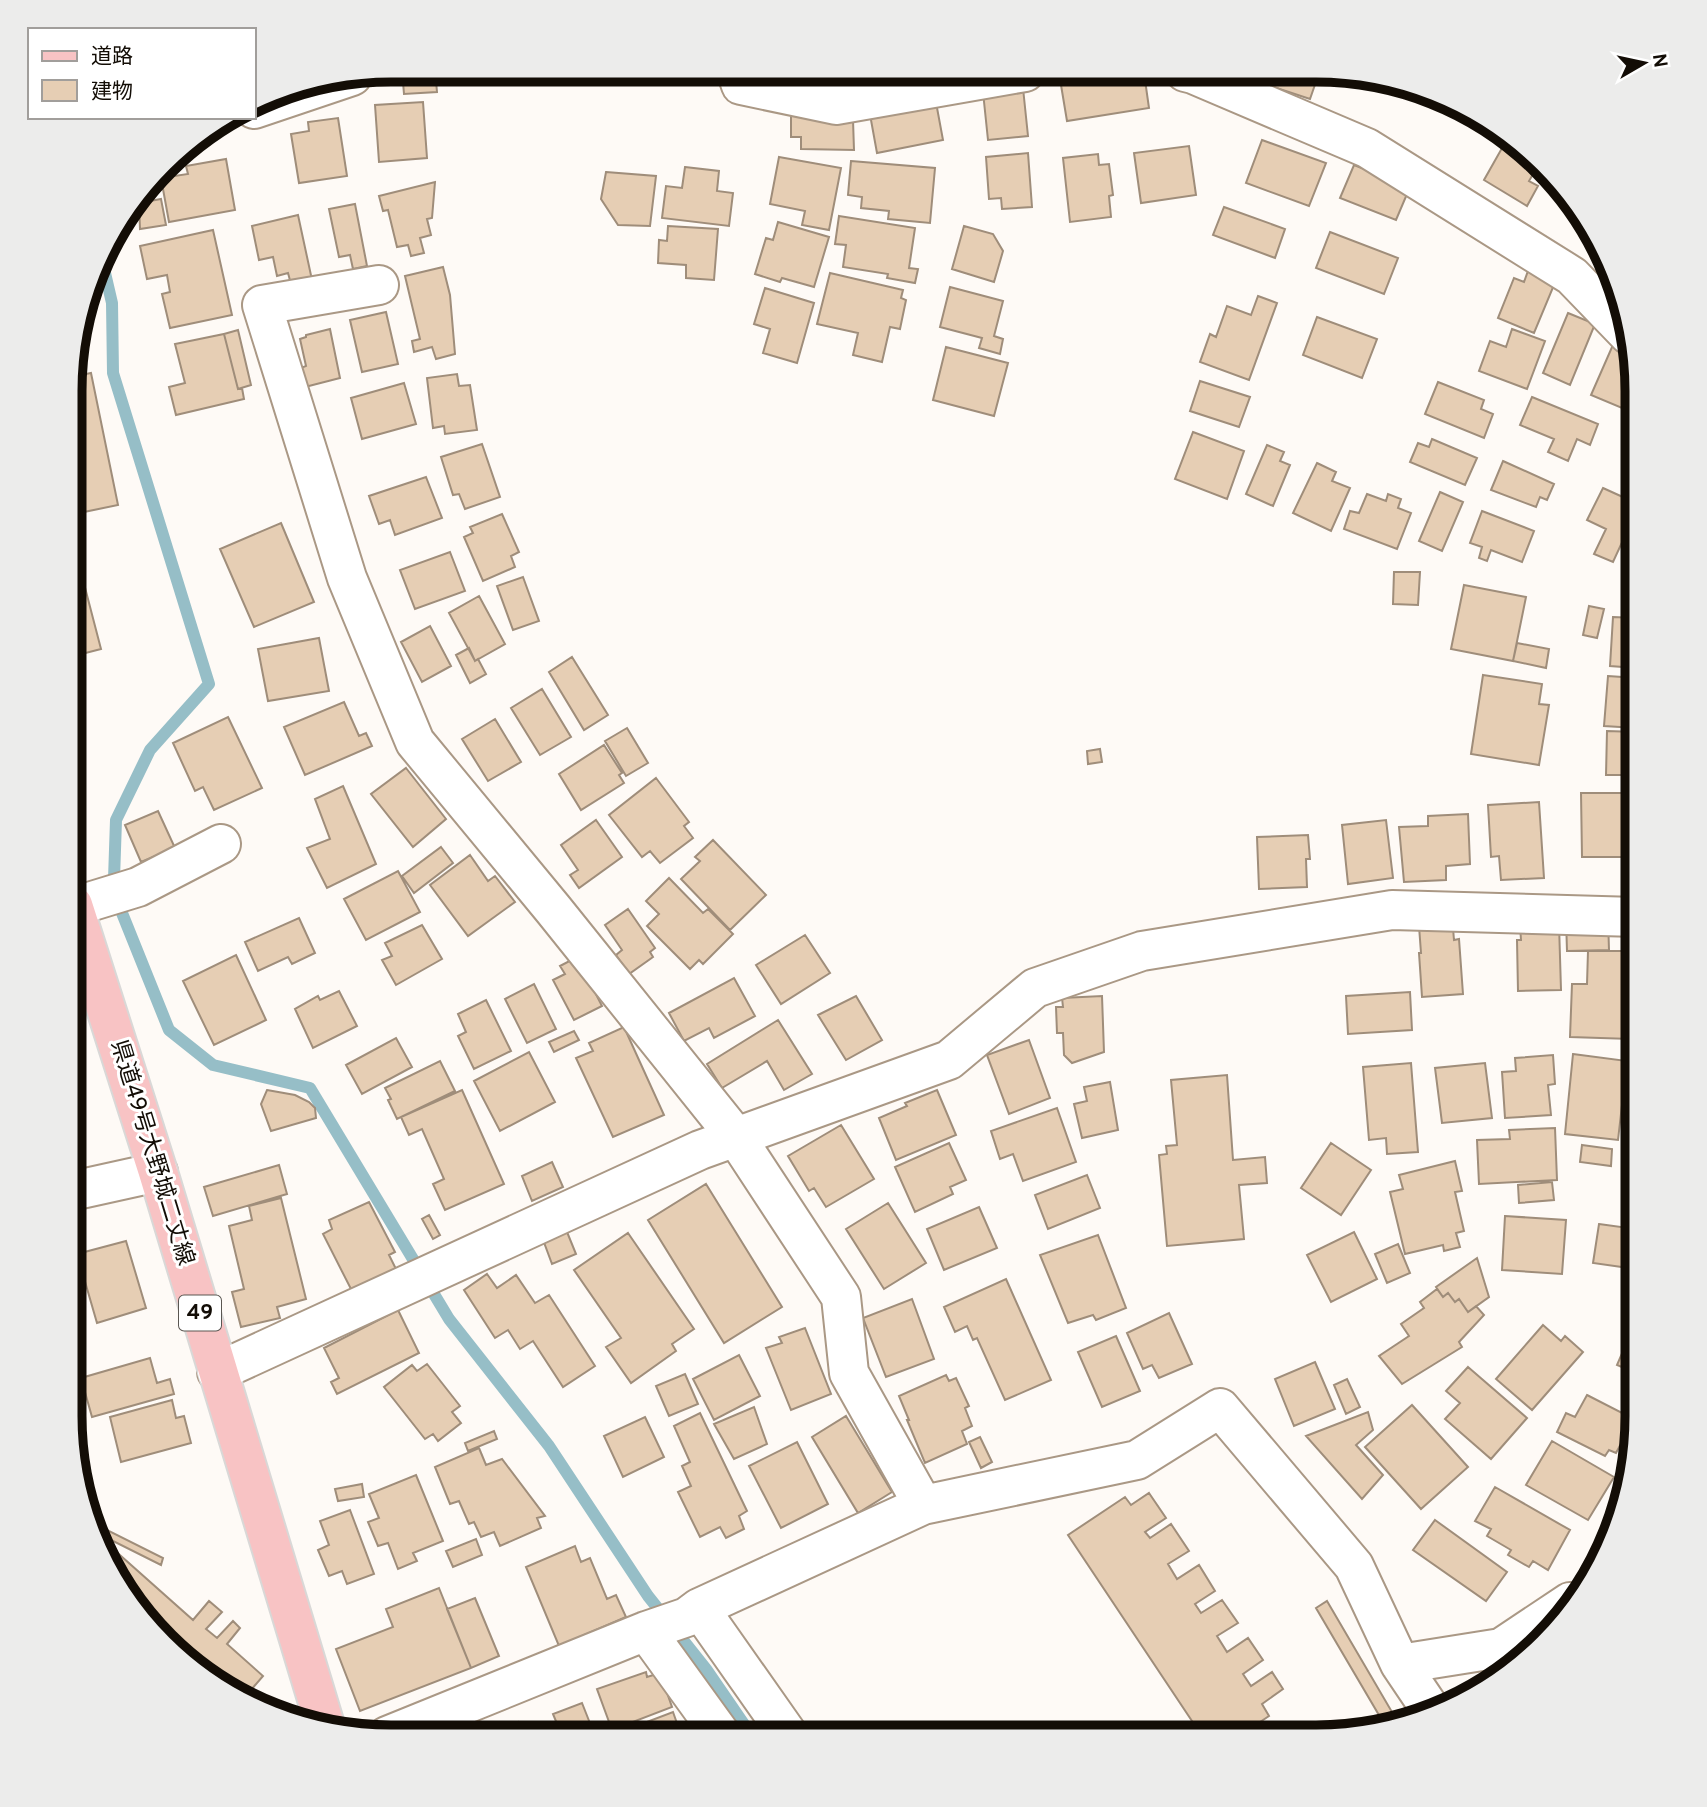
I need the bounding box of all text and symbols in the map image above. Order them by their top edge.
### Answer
legend [28,28,256,119]
north arrow [1609,28,1679,98]
text: 道路 [91,44,133,71]
text: N [1646,52,1672,69]
text: 建物 [91,79,133,106]
street label: 県道49号大野城二丈線 [103,1037,199,1269]
road number: 49 [179,1296,221,1330]

